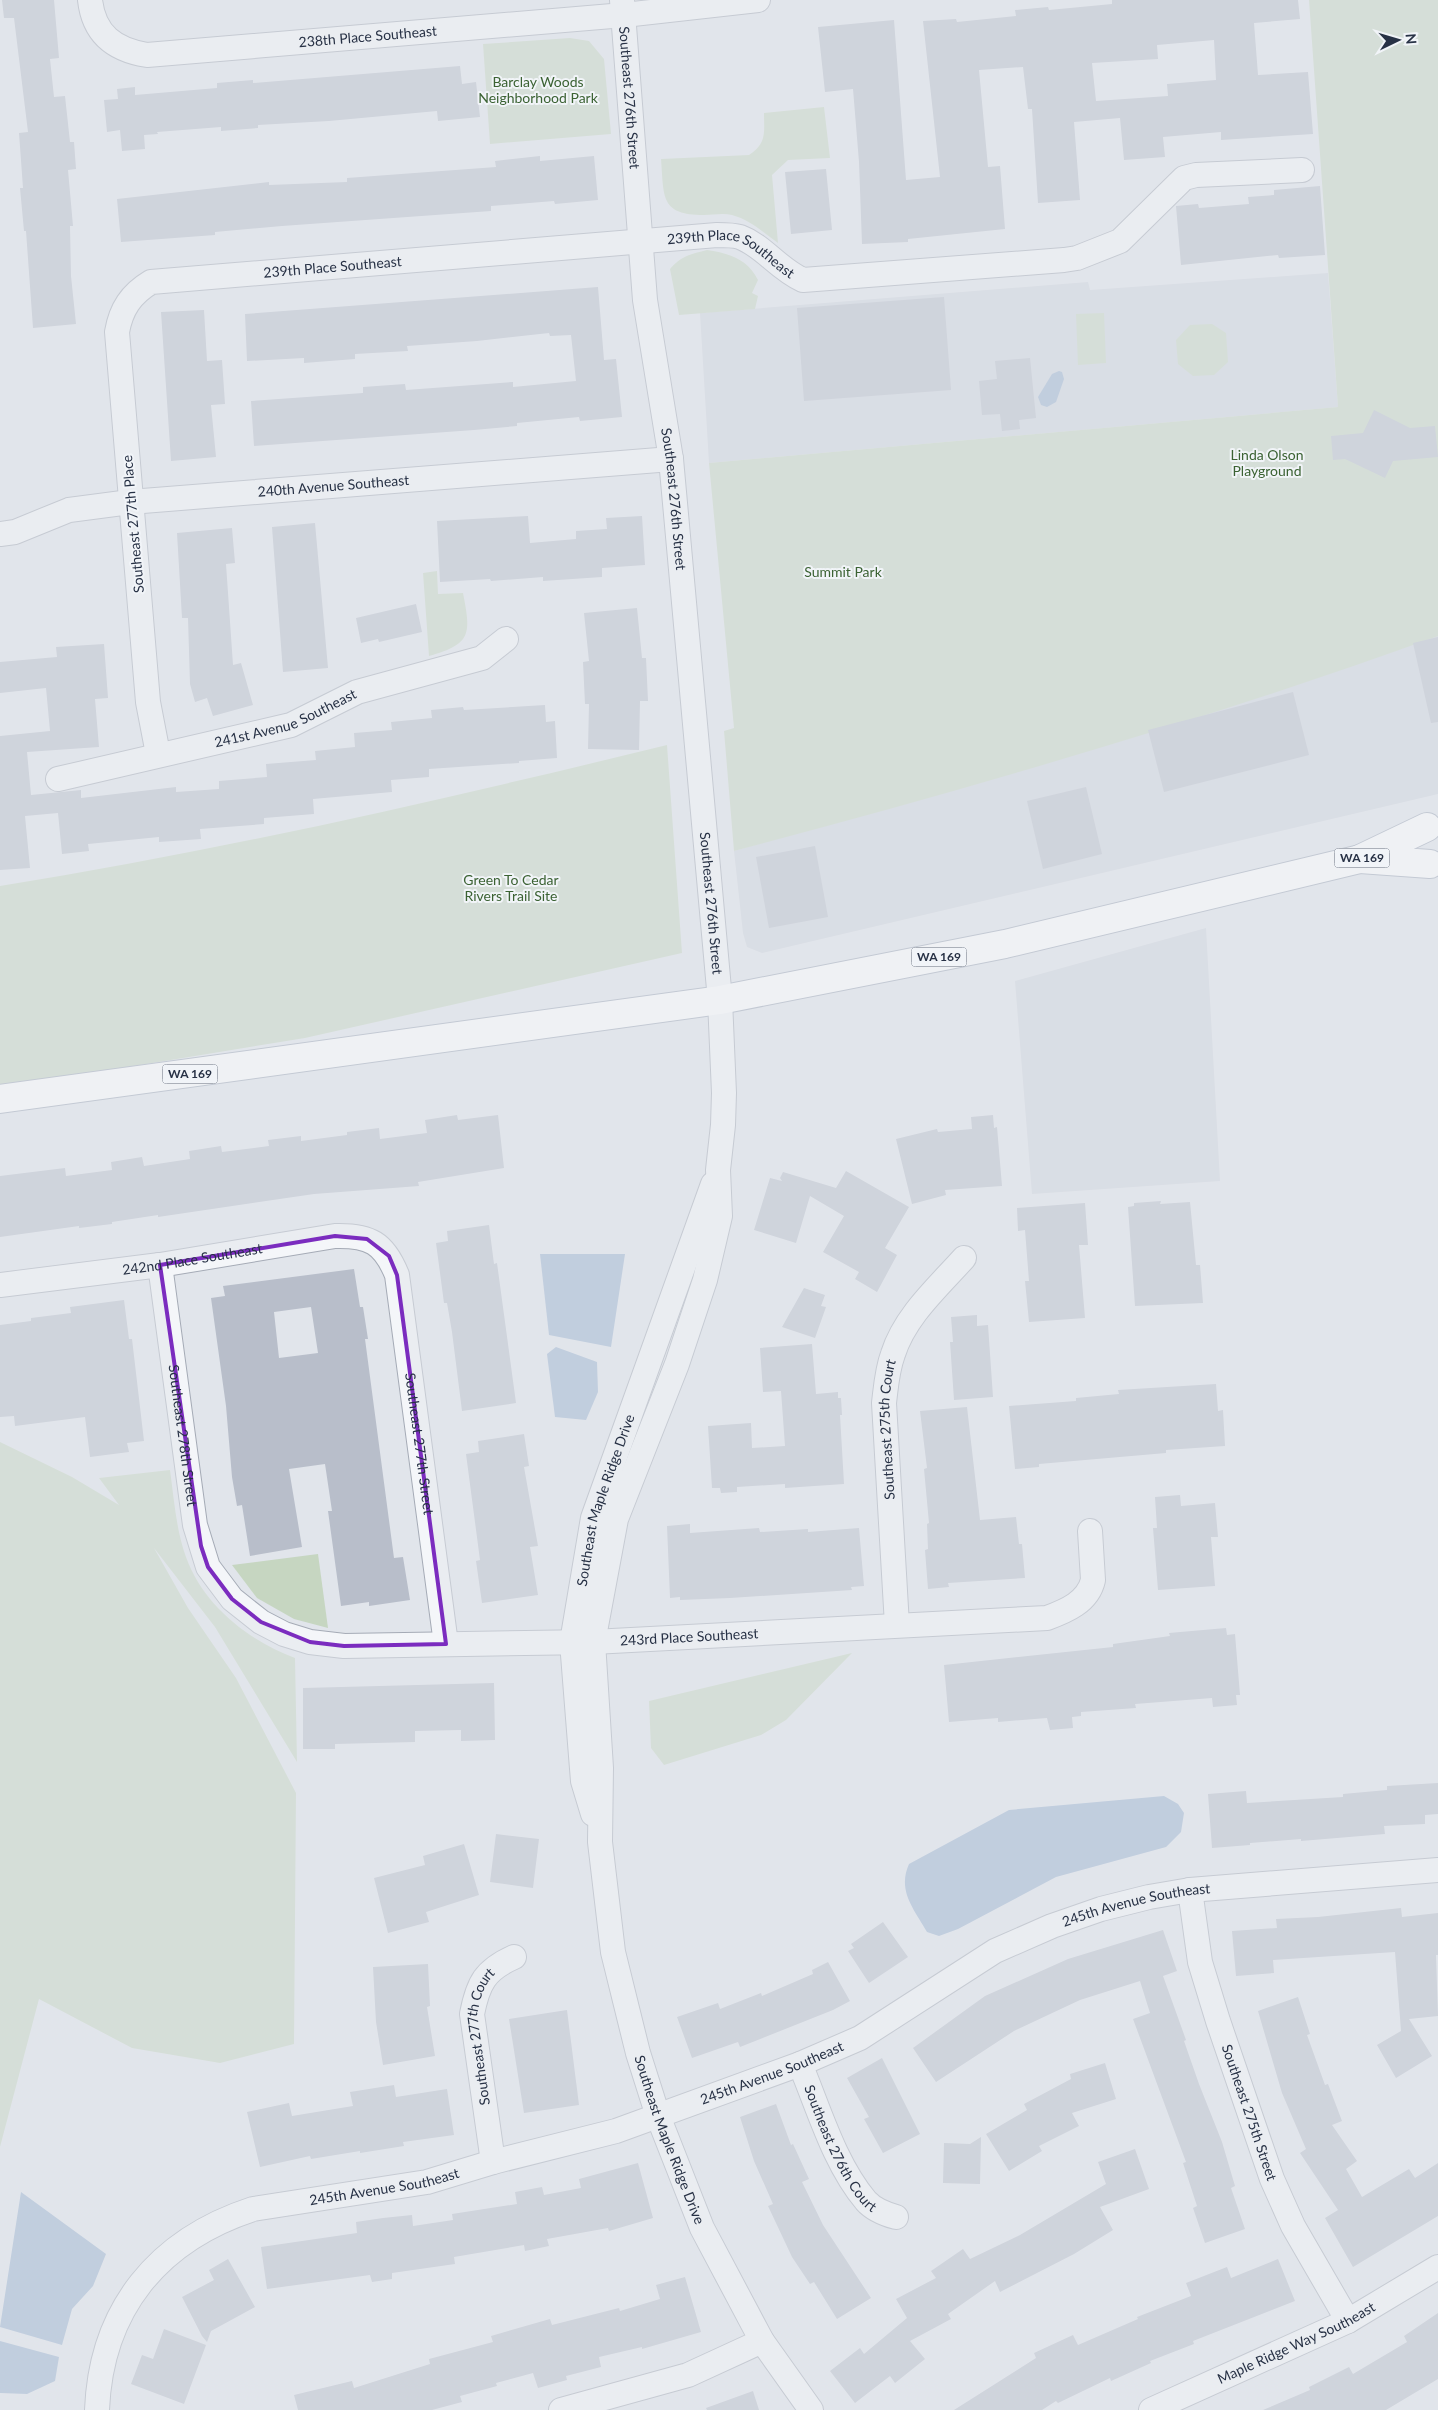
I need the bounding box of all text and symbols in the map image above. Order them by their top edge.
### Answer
north arrow [1373,15,1423,65]
street label: 238th Place Southeast [298,22,438,50]
street label: Southeast 276th Street [616,26,644,170]
text: N [1403,33,1420,45]
park label: Barclay Woods Neighborhood Park [478,73,599,106]
street label: 239th Place Southeast [666,226,798,281]
street label: 239th Place Southeast [263,252,402,281]
street label: Southeast 276th Street [658,426,690,571]
park label: Linda Olson Playground [1231,446,1303,479]
street label: Southeast 277th Place [118,454,147,594]
street label: 240th Avenue Southeast [257,471,410,500]
park label: Summit Park [804,563,883,580]
street label: 241st Avenue Southeast [213,685,359,750]
street label: Southeast 276th Street [697,831,727,975]
road number: WA 169 [1334,848,1390,868]
park label: Green To Cedar Rivers Trail Site [463,871,559,904]
road number: WA 169 [912,948,966,966]
road number: WA 169 [162,1064,218,1084]
street label: 242nd Place Southeast [121,1239,263,1278]
street label: Southeast 275th Court [875,1357,899,1500]
street label: Southeast 278th Street [165,1363,201,1507]
street label: Southeast 277th Street [402,1372,438,1516]
street label: Southeast Maple Ridge Drive [573,1412,638,1587]
street label: 243rd Place Southeast [620,1624,759,1649]
street label: 245th Avenue Southeast [1060,1879,1211,1930]
street label: Southeast 277th Court [463,1964,498,2106]
street label: 245th Avenue Southeast [698,2037,846,2108]
street label: Southeast 275th Street [1219,2042,1281,2183]
street label: Southeast Maple Ridge Drive [631,2053,709,2226]
street label: Southeast 276th Court [801,2082,880,2215]
street label: 245th Avenue Southeast [308,2164,461,2208]
street label: Maple Ridge Way Southeast [1215,2298,1378,2387]

